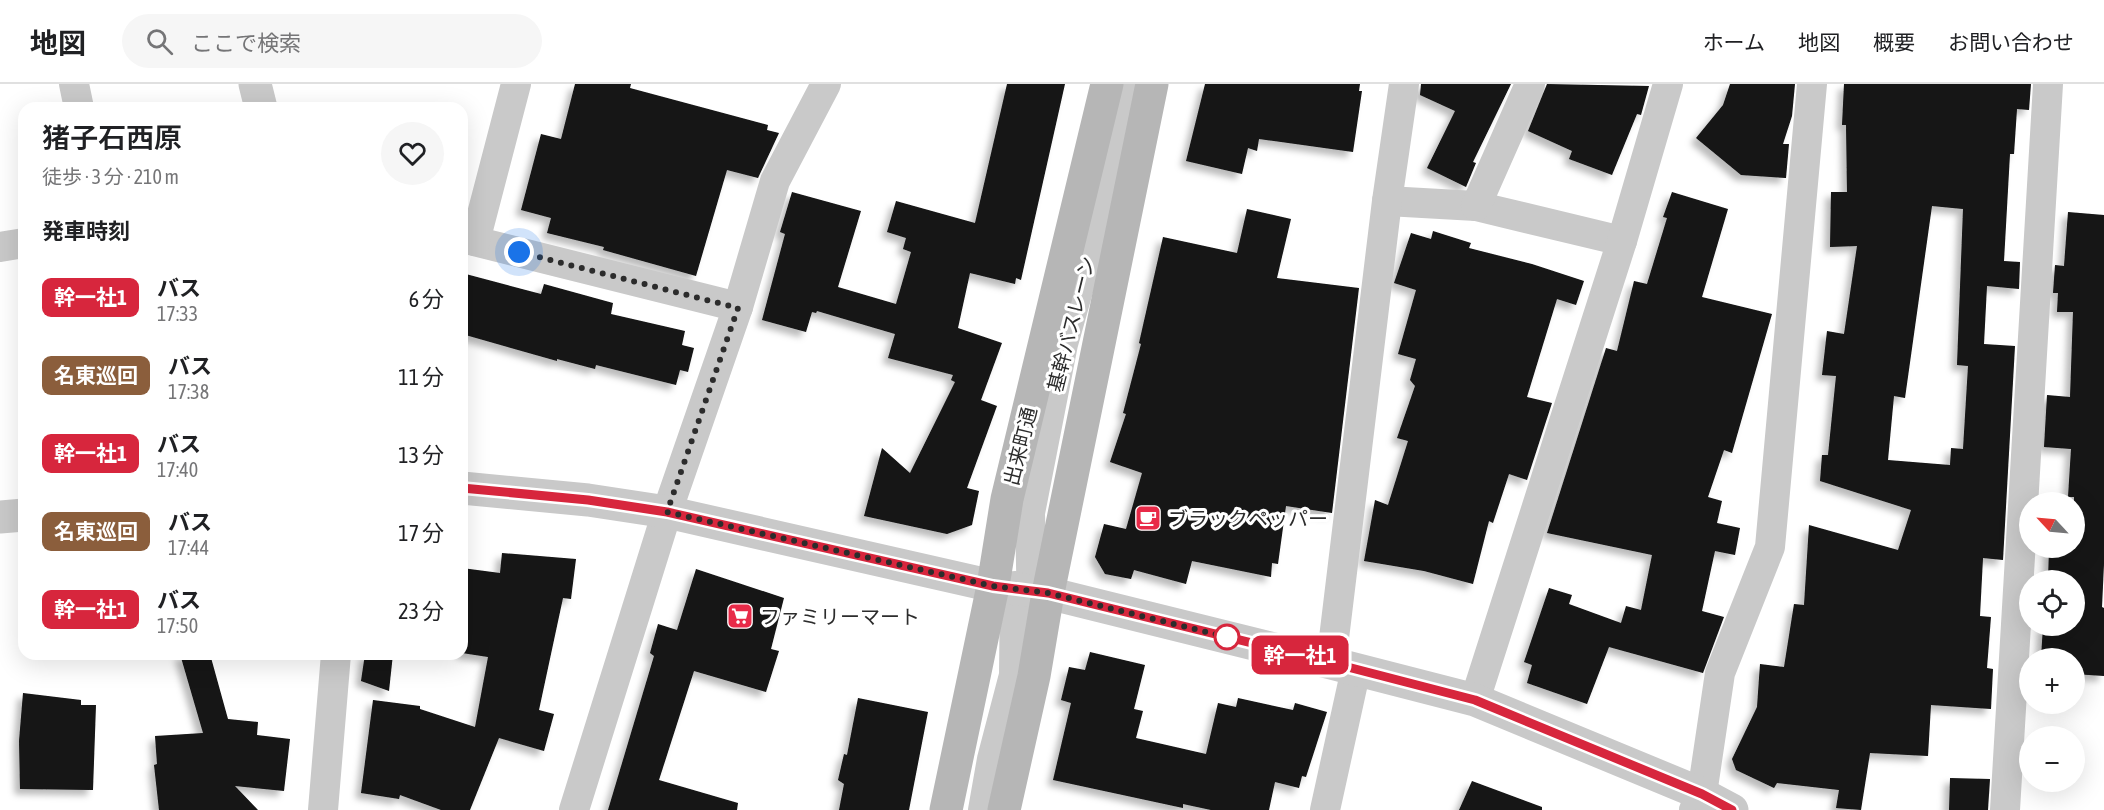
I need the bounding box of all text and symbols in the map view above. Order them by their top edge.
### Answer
search box [122,14,542,68]
icon: search [143,25,176,58]
text: 地図 [30,27,86,59]
text: ここで検索 [191,30,301,56]
text: ホーム [1703,30,1765,54]
text: 地図 [1798,30,1840,54]
text: 概要 [1873,30,1915,54]
text: お問い合わせ [1948,30,2074,54]
text: 猪子石西原 [42,122,182,154]
button: heart [381,122,444,185]
text: 徒歩 · 3 分 · 210 m [42,165,179,188]
text: 発車時刻 [42,218,130,244]
your location [504,237,534,267]
street label: 基幹バスレーン [1043,254,1099,394]
text: バス [157,275,201,301]
text: 幹一社1 [54,285,127,309]
text: 6 分 [409,286,444,312]
text: 17:33 [157,302,198,325]
text: バス [168,353,212,379]
text: 名東巡回 [54,363,138,387]
text: 11 分 [398,364,444,390]
text: 17:38 [168,380,209,403]
street label: 出来町通 [999,404,1041,488]
text: バス [157,431,201,457]
text: 幹一社1 [54,441,127,465]
text: 13 分 [398,442,444,468]
text: 17:40 [157,458,198,481]
north arrow [2019,492,2085,558]
map controls [2019,492,2085,792]
cafe icon: ブラックペッパー [1133,503,1163,533]
place label: ブラックペッパー [1168,507,1328,530]
text: バス [168,509,212,535]
text: 名東巡回 [54,519,138,543]
text: 17 分 [398,520,444,546]
text: 17:44 [168,536,209,559]
button: locate [2019,570,2085,636]
text: バス [157,587,201,613]
text: 幹一社1 [54,597,127,621]
text: 23 分 [398,598,444,624]
supermarket icon: ファミリーマート [725,601,755,631]
place label: ファミリーマート [760,605,920,628]
text: 17:50 [157,614,198,637]
unlabelled marker [1214,624,1240,650]
line badge: 幹一社1 [1258,636,1342,674]
text: 幹一社1 [1264,643,1336,667]
button: + [2019,648,2085,714]
button: − [2019,726,2085,792]

